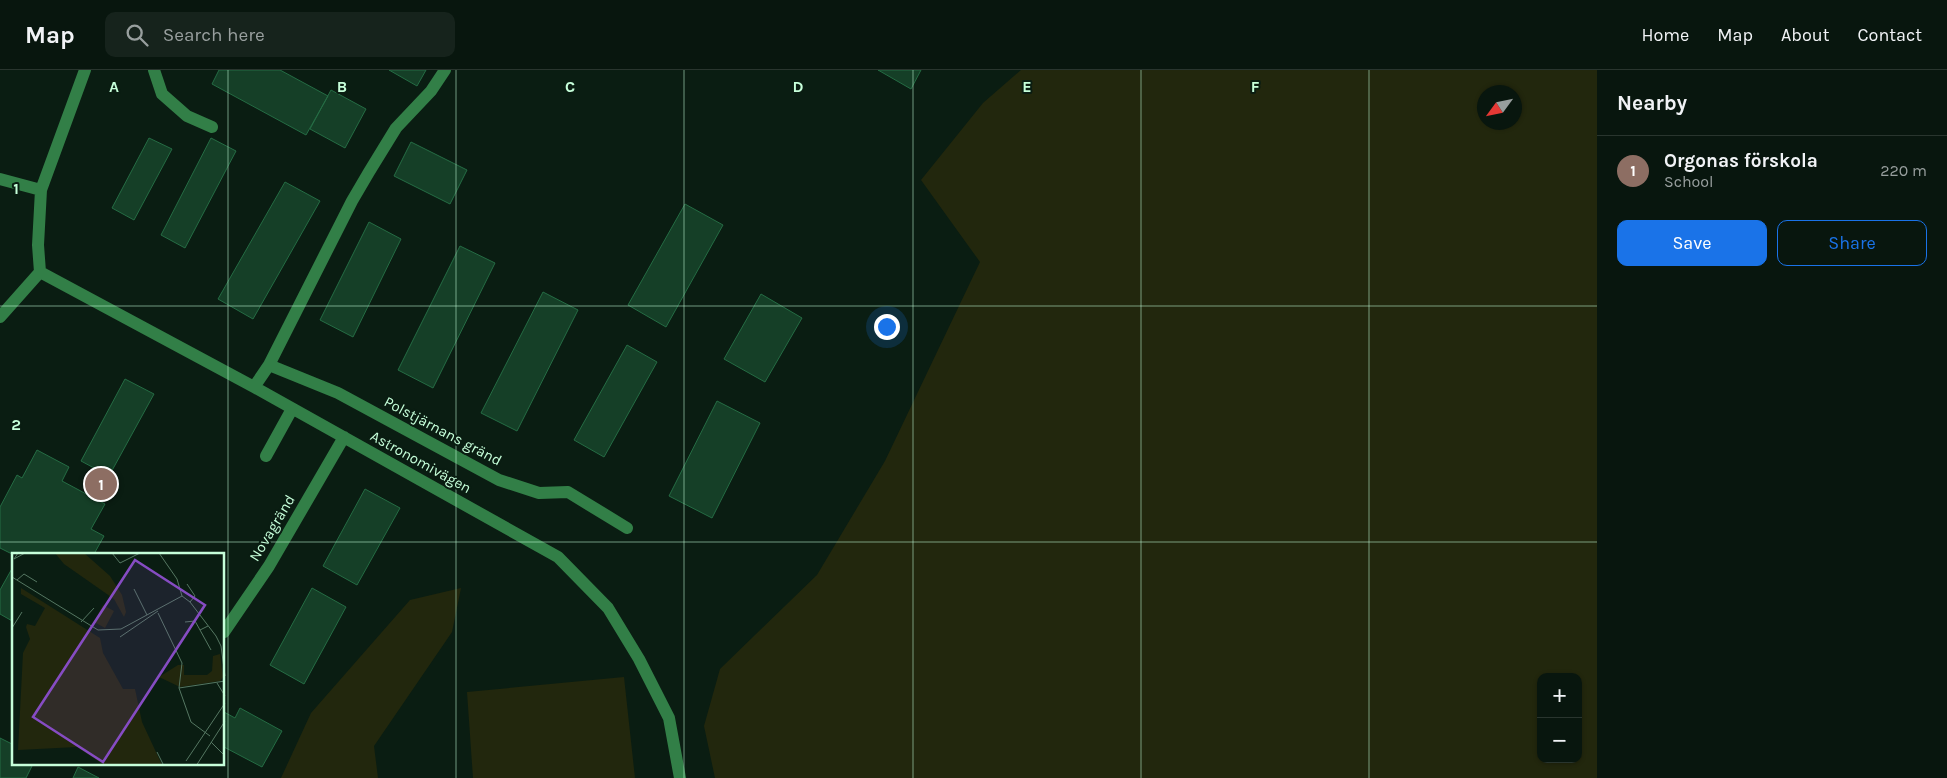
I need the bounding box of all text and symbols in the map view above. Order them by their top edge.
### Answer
search box [105,12,455,57]
text: Map [25,21,75,49]
icon: search [123,21,151,49]
text: Search here [163,24,265,46]
text: Home [1641,24,1689,46]
text: Map [1717,24,1753,46]
text: About [1781,24,1830,46]
text: Contact [1858,24,1922,46]
text: A [109,77,119,96]
text: B [337,77,347,96]
text: C [565,77,575,96]
text: D [793,77,804,96]
text: E [1022,77,1032,96]
text: F [1251,77,1260,96]
north arrow [1477,85,1522,130]
text: Nearby [1617,91,1687,115]
text: Orgonas förskola [1664,150,1818,172]
text: 1 [1630,161,1636,180]
text: 220 m [1880,161,1927,180]
text: School [1664,172,1714,191]
text: 1 [13,179,19,198]
button: Save [1617,220,1767,266]
button: Share [1777,220,1927,266]
your location [874,314,900,340]
street label: Polstjärnans gränd [381,392,505,470]
text: 2 [11,415,21,434]
street label: Astronomivägen [367,427,475,497]
pin: 1 [85,465,117,503]
street label: Novagränd [245,492,299,564]
inset map [12,553,225,766]
map controls [1537,673,1582,763]
button: + [1537,673,1582,718]
button: − [1537,718,1582,763]

